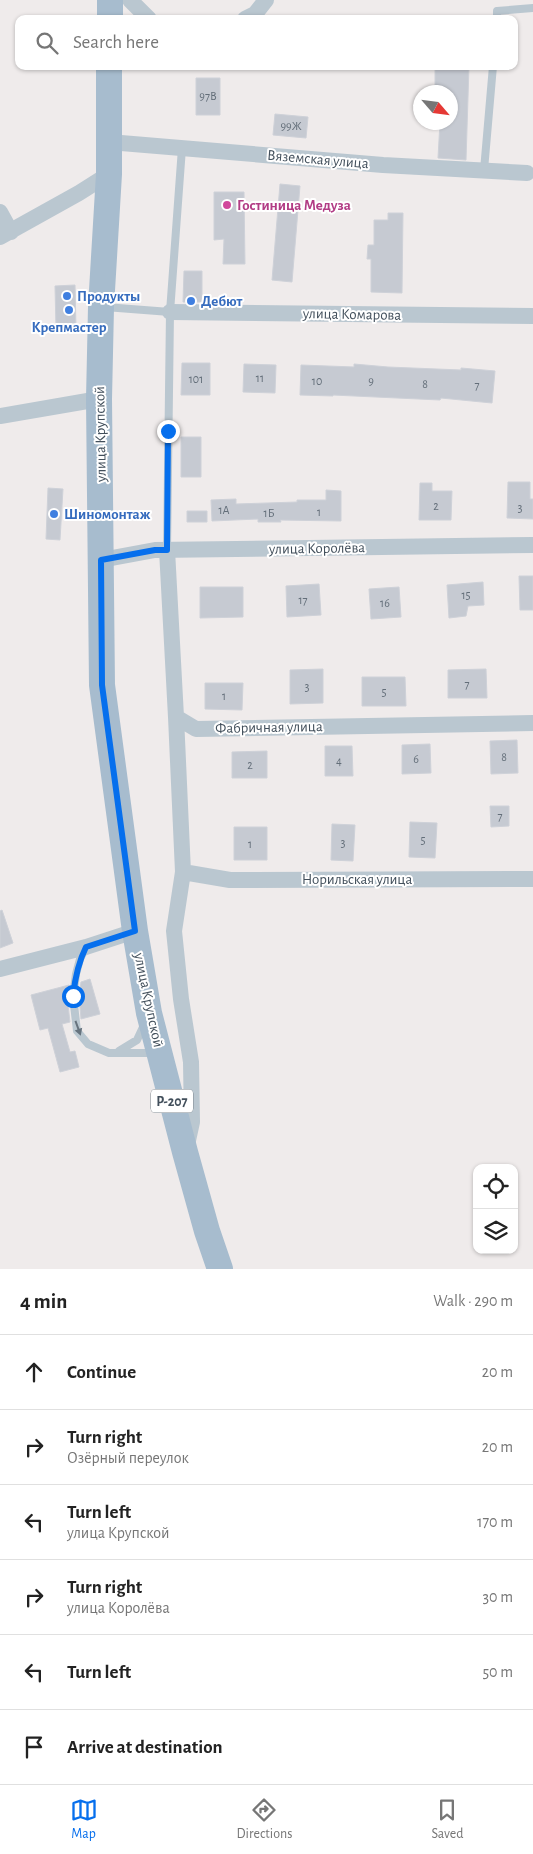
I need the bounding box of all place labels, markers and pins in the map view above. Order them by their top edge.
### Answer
place label: Гостиница Медуза [237,198,351,213]
marker: Гостиница Медуза [221,199,233,211]
place label: Продукты [77,289,140,304]
marker: Продукты [61,290,73,302]
place label: Дебют [201,294,242,309]
marker: Дебют [185,295,197,307]
marker: Крепмастер [63,304,75,316]
place label: Крепмастер [31,320,107,335]
place label: Шиномонтаж [64,507,151,522]
marker: Шиномонтаж [48,508,60,520]

